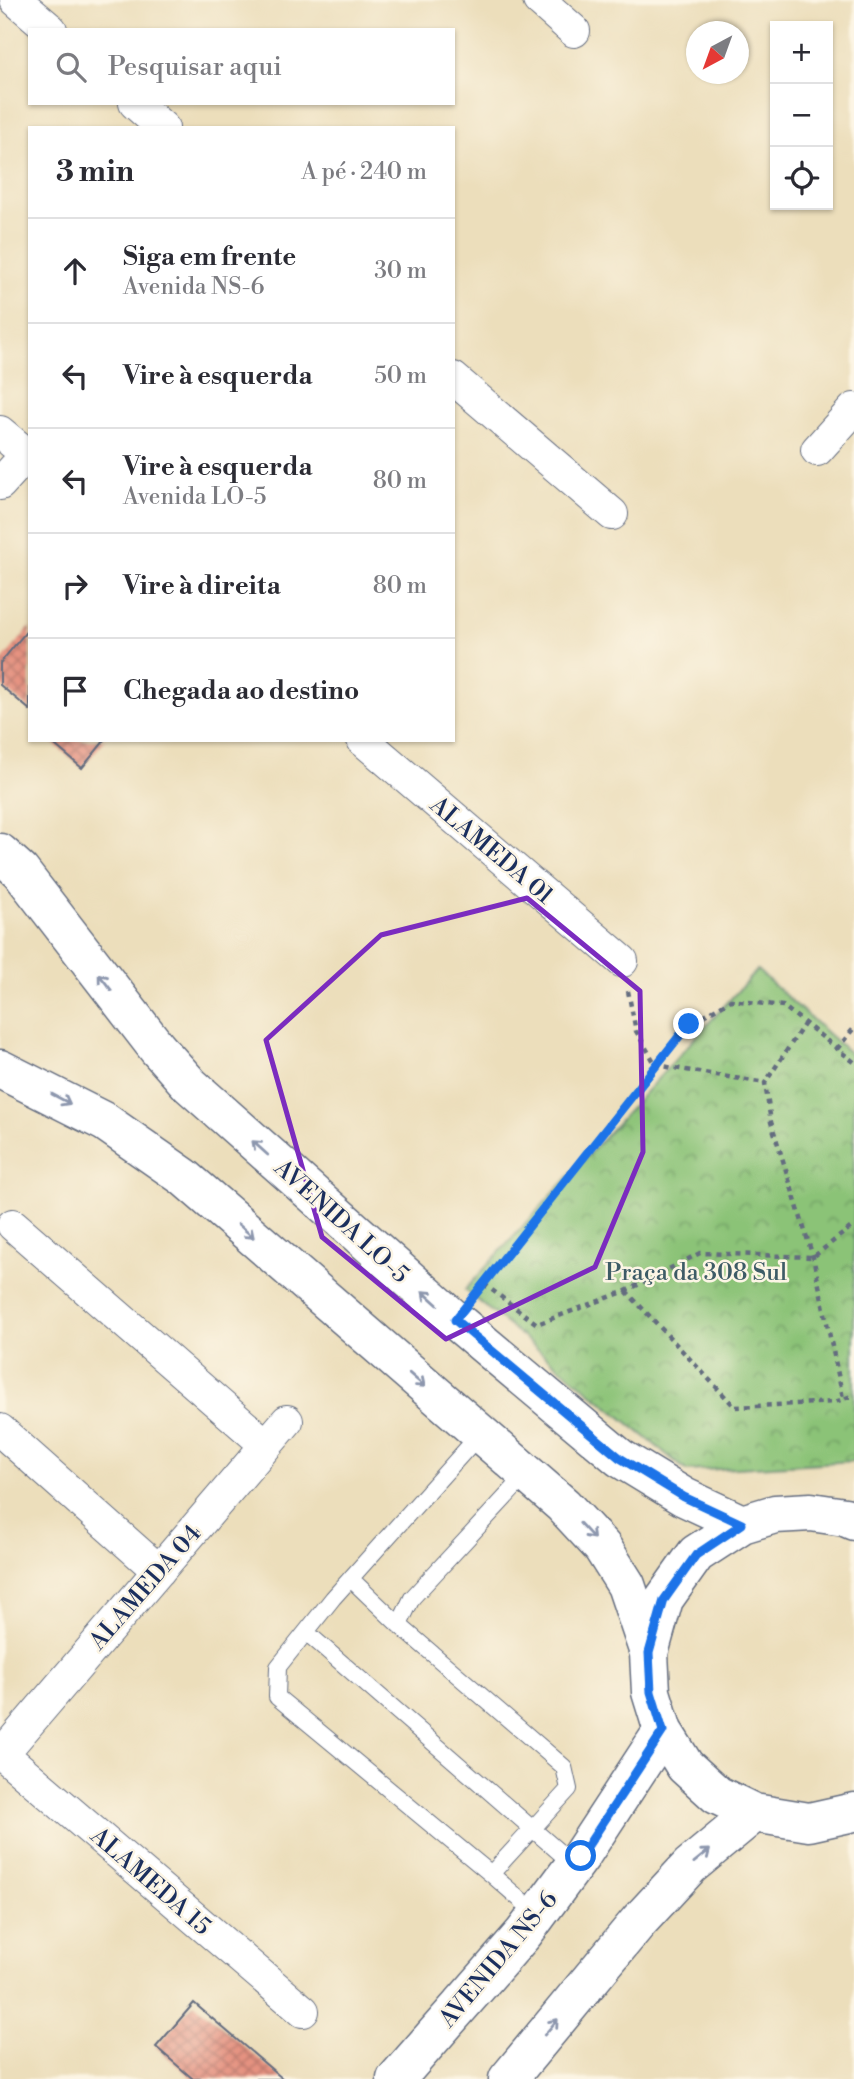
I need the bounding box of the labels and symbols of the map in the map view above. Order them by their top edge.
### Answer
north arrow [686,21,749,84]
street label: ALAMEDA 01 [423,790,560,911]
one-way arrow [98,973,113,992]
route end [673,1008,704,1039]
one-way arrow [50,1093,71,1106]
one-way arrow [252,1139,269,1156]
street label: AVENIDA LO-5 [267,1153,415,1290]
one-way arrow [236,1223,254,1239]
park label: Praça da 308 Sul [605,1258,787,1288]
one-way arrow [422,1290,439,1307]
one-way arrow [408,1372,426,1388]
street label: ALAMEDA 04 [82,1519,208,1657]
one-way arrow [579,1522,596,1539]
street label: ALAMEDA 15 [83,1821,217,1942]
route start [565,1840,596,1871]
one-way arrow [692,1849,710,1864]
street label: AVENIDA NS-6 [432,1885,565,2035]
one-way arrow [543,2018,559,2036]

